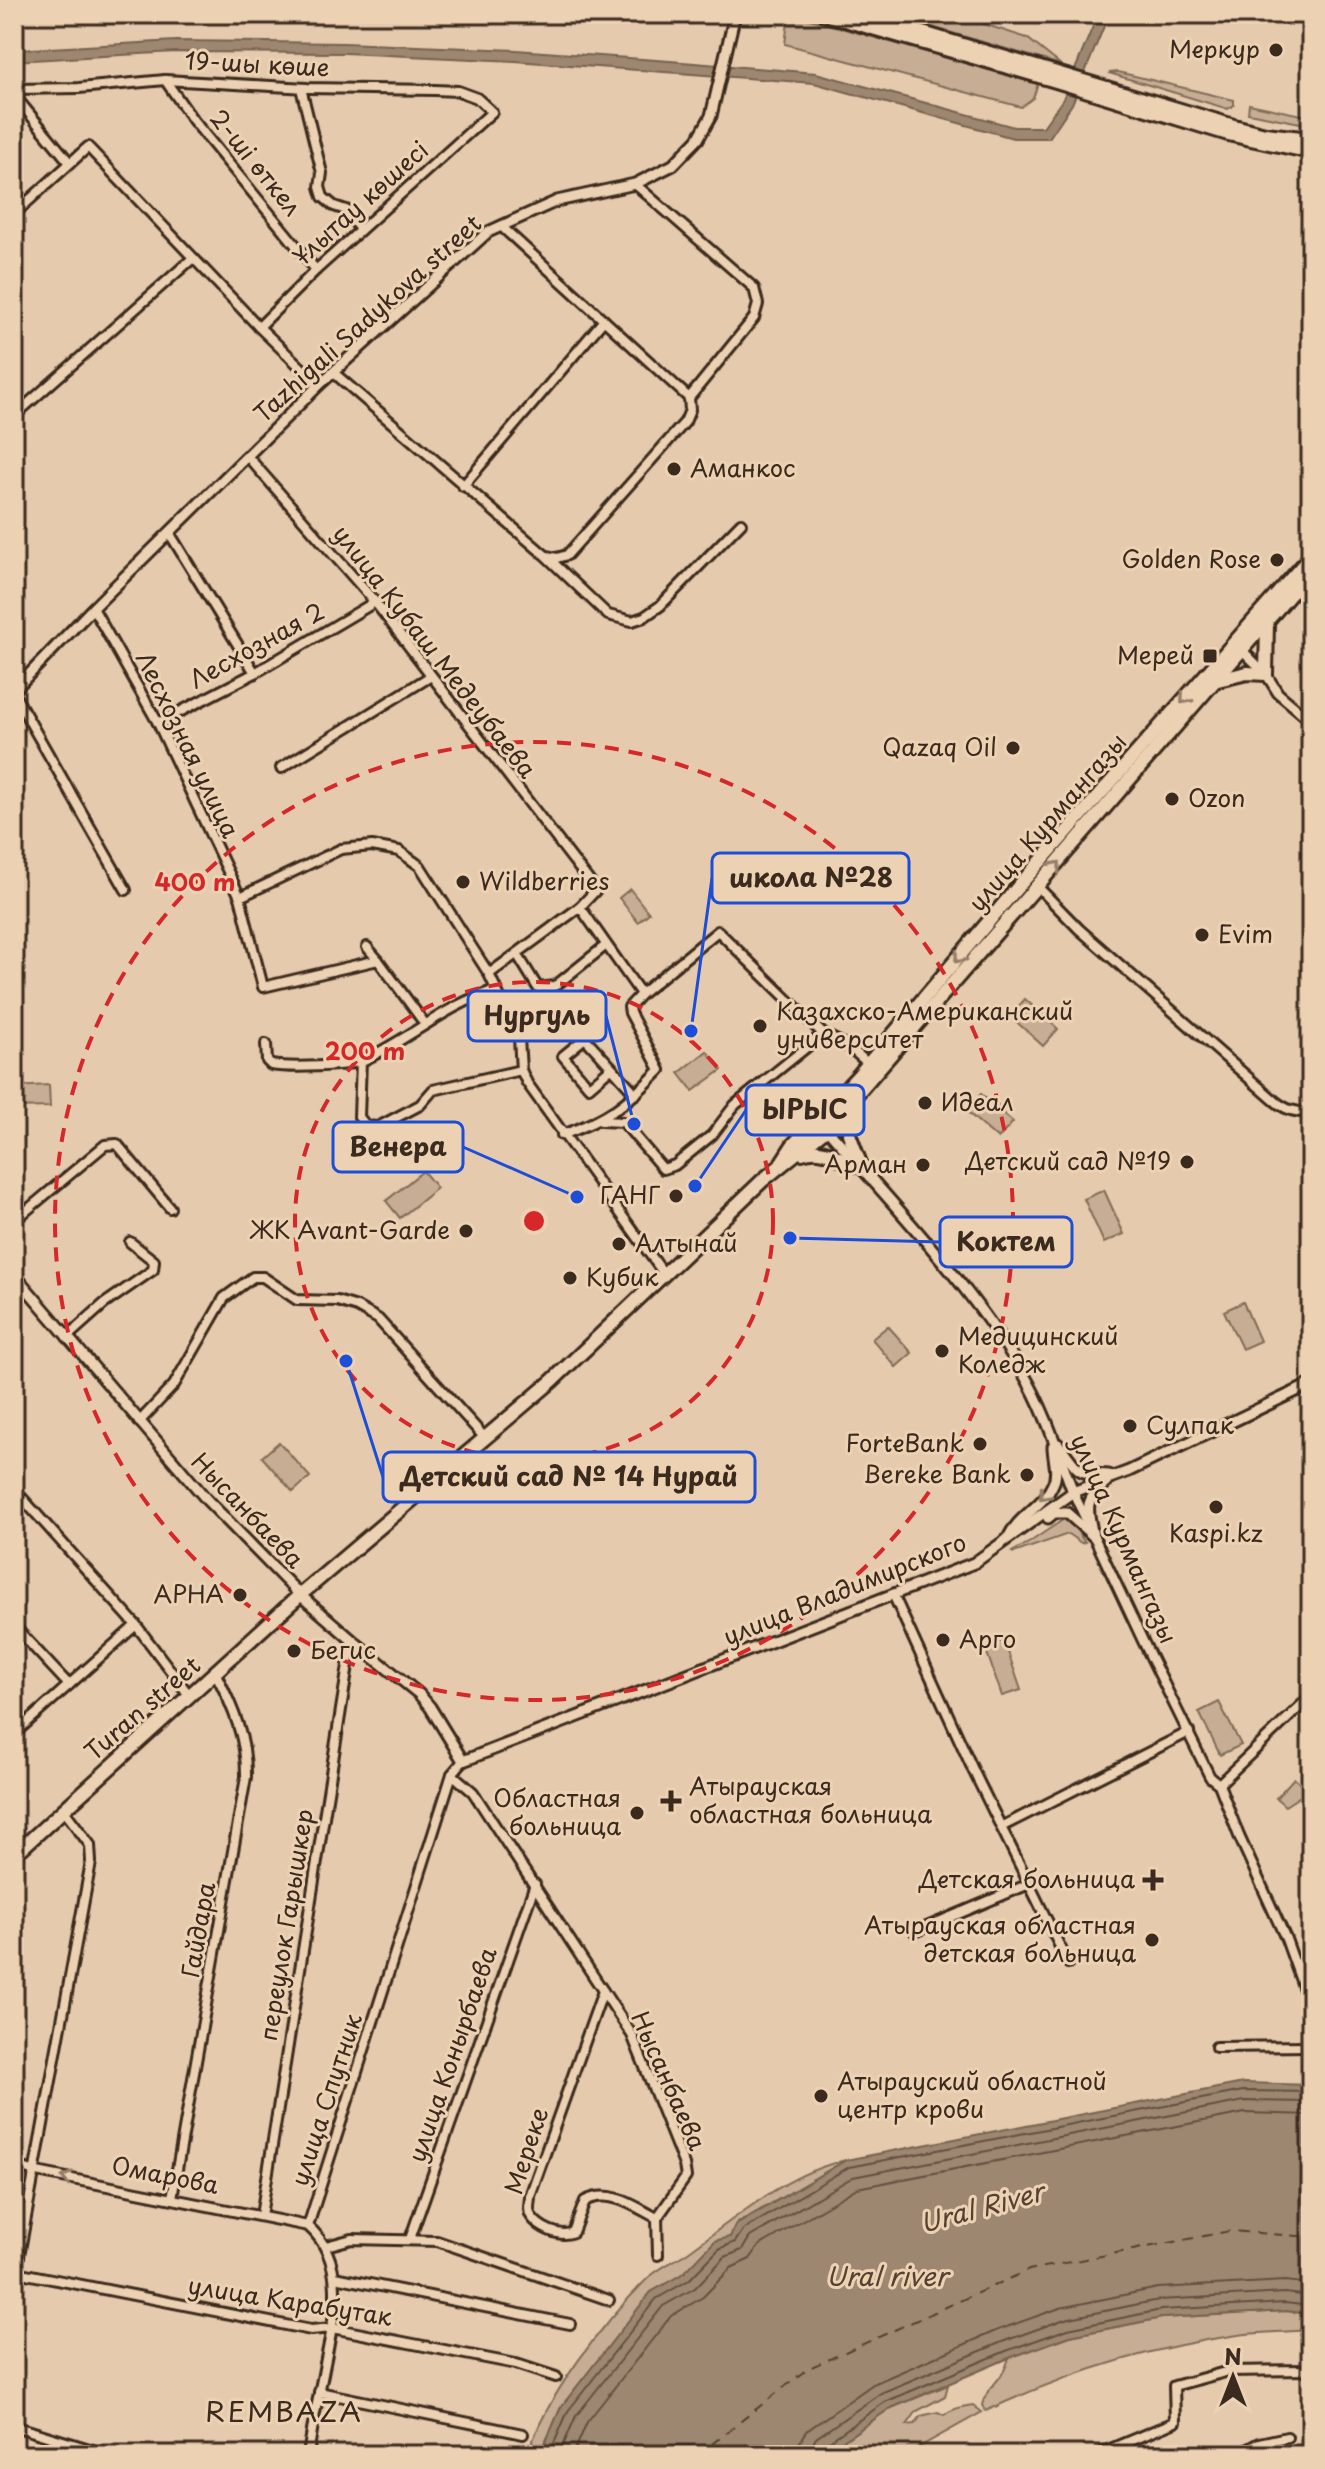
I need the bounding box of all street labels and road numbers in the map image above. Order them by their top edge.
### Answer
street label: 19-шы көше [184,41,330,85]
street label: 2-шi өткел [202,101,311,223]
street label: Ұлытау көшесi [284,132,436,273]
street label: Tazhigali Sadykova street [245,205,489,430]
street label: улица Кубаш Медеубаева [325,517,546,785]
street label: Лесхозная 2 [182,592,330,696]
street label: Лесхозная улица [128,645,250,843]
street label: улица Курмангазы [959,725,1134,919]
street label: улица Курмангазы [1062,1428,1187,1649]
street label: Нысанбаева [184,1444,313,1576]
street label: улица Владимирского [717,1523,971,1653]
street label: Turan street [76,1647,208,1768]
street label: переулок Гарышкер [249,1806,321,2043]
street label: Гайдара [171,1879,223,1980]
street label: улица Конырбаева [397,1942,505,2167]
street label: Нысанбаева [623,2005,717,2155]
street label: улица Спутник [280,2008,370,2190]
street label: Мереке [494,2102,556,2198]
street label: Омарова [109,2146,222,2202]
street label: улица Карабутак [186,2266,396,2334]

